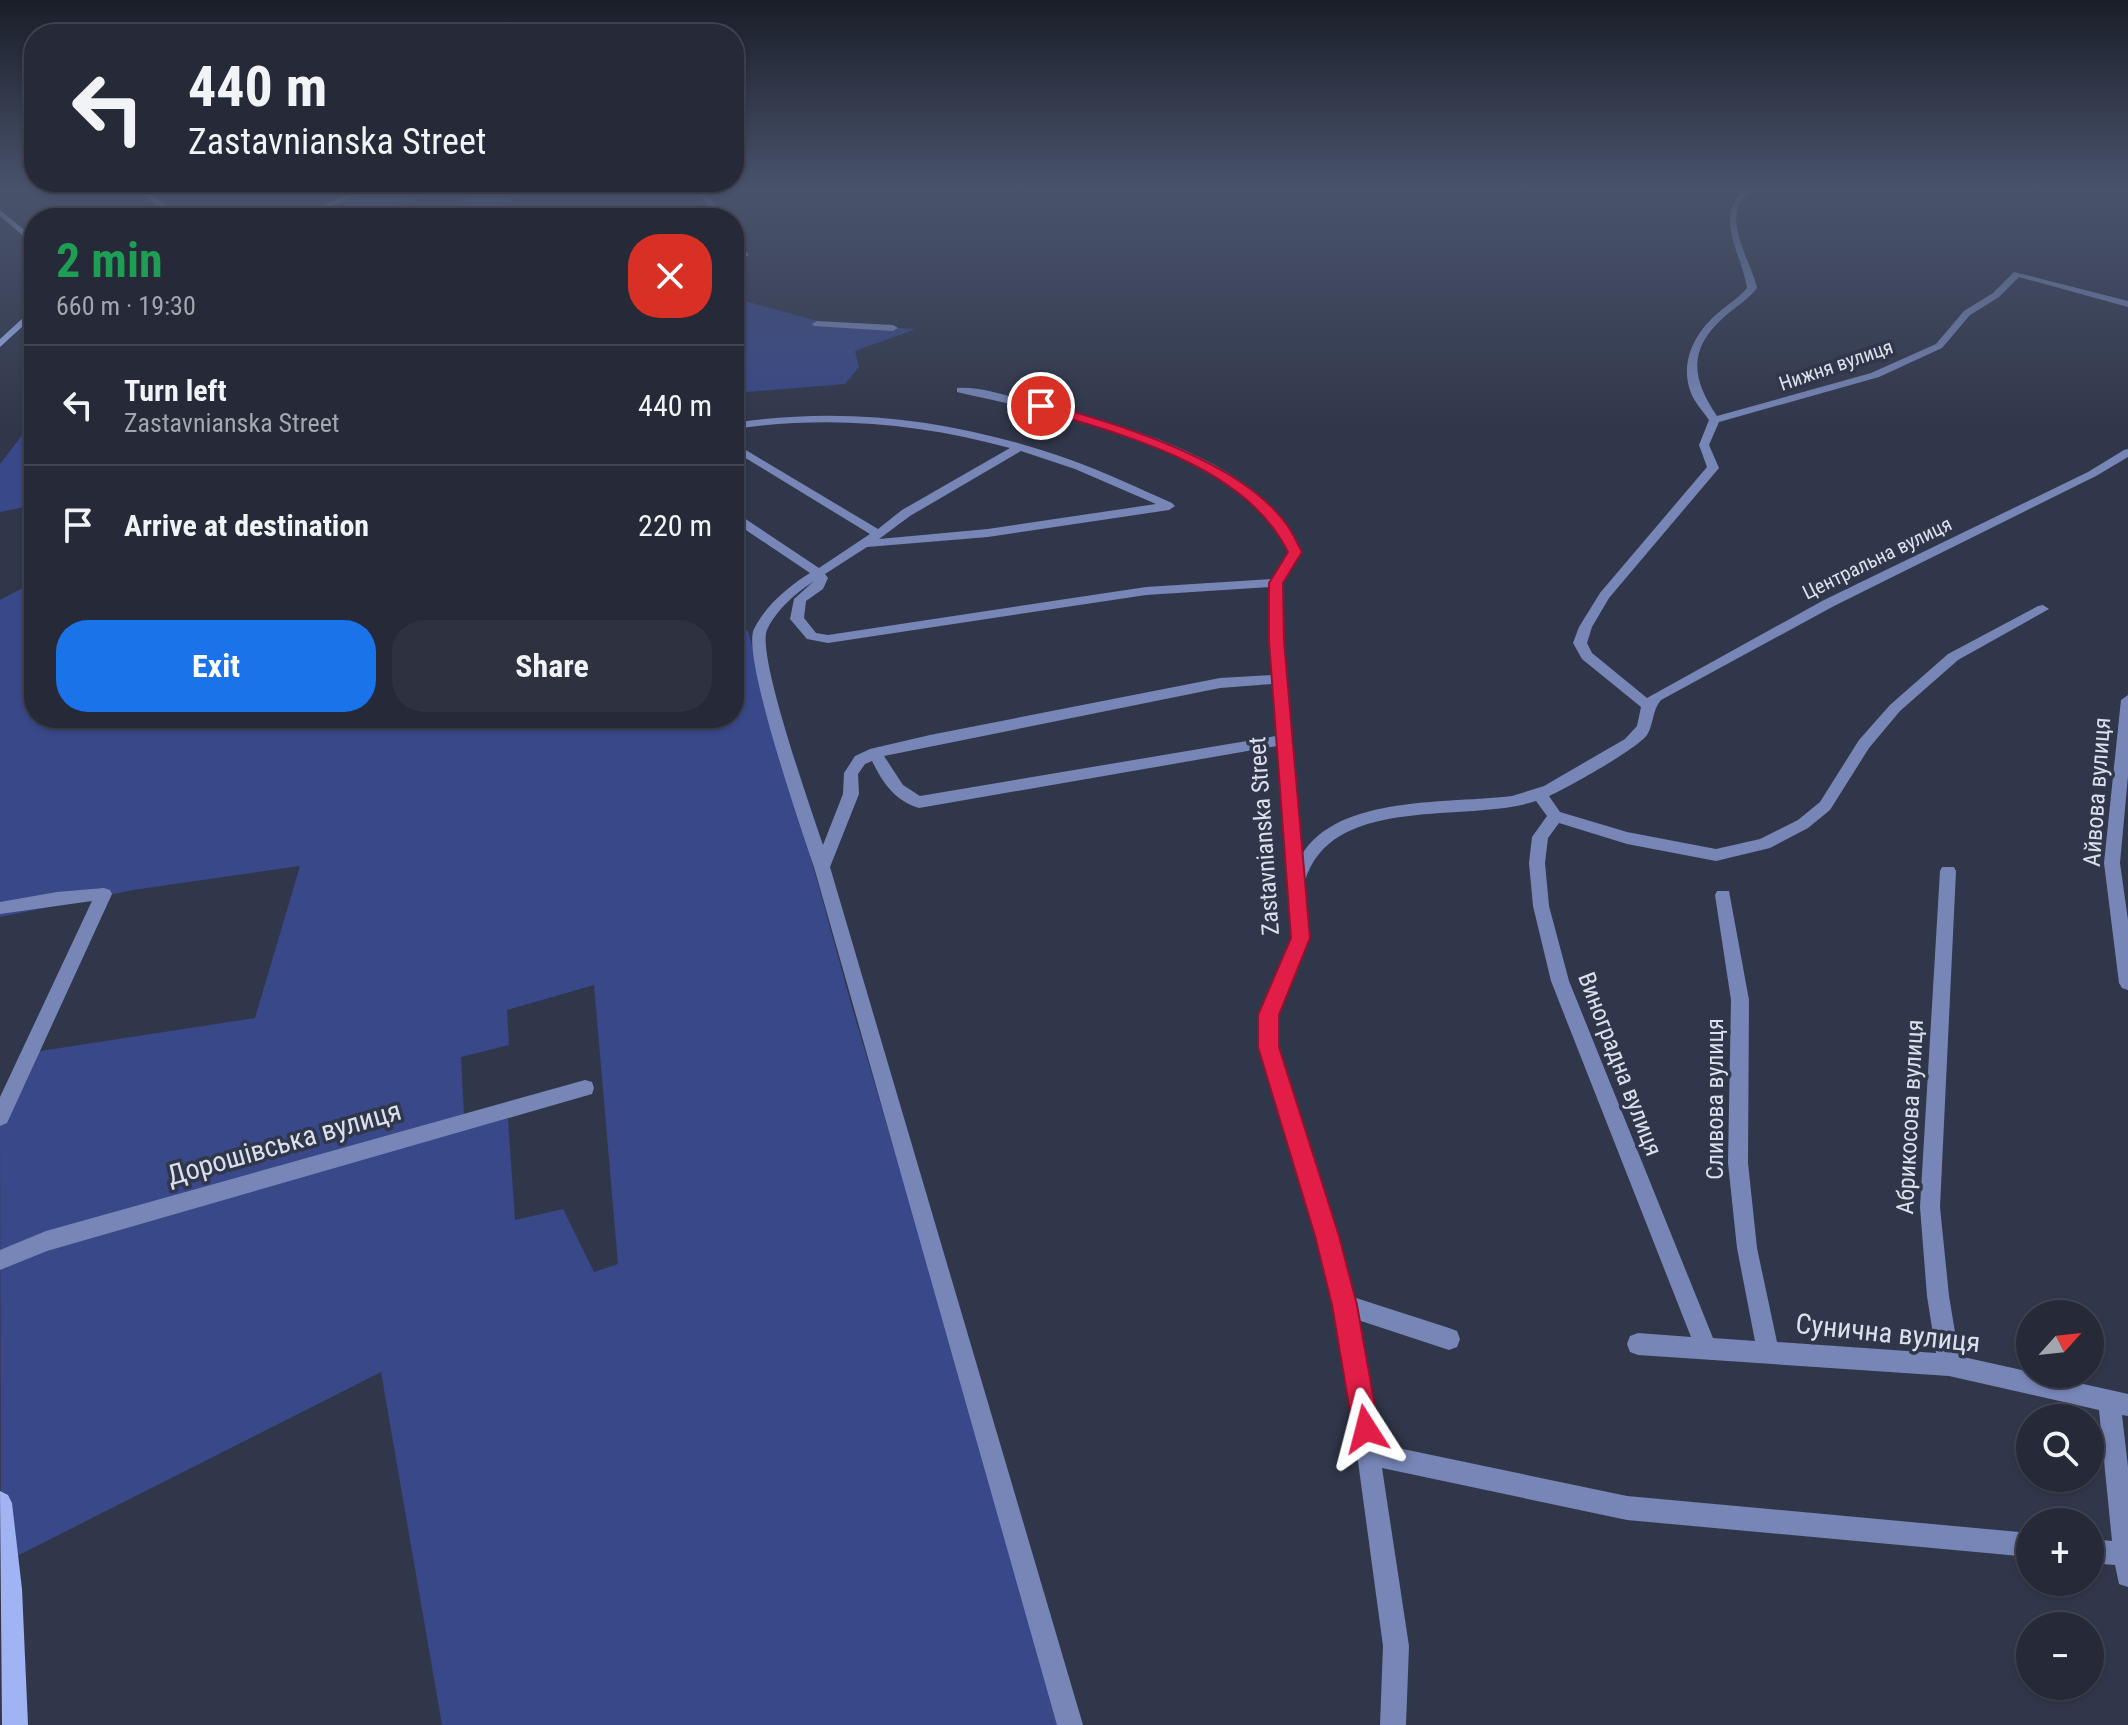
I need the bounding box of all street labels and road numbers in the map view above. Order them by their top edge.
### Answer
street label: Нижня вулиця [1776,334,1896,396]
street label: Центральна вулиця [1799,511,1955,605]
street label: Айвова вулиця [2078,716,2116,868]
street label: Zastavnianska Street [1243,736,1285,936]
street label: Виноградна вулиця [1572,968,1668,1160]
street label: Сливова вулиця [1701,1018,1729,1180]
street label: Абрикосова вулиця [1891,1019,1929,1215]
street label: Дорошівська вулиця [163,1094,405,1192]
street label: Сунична вулиця [1794,1307,1982,1359]

